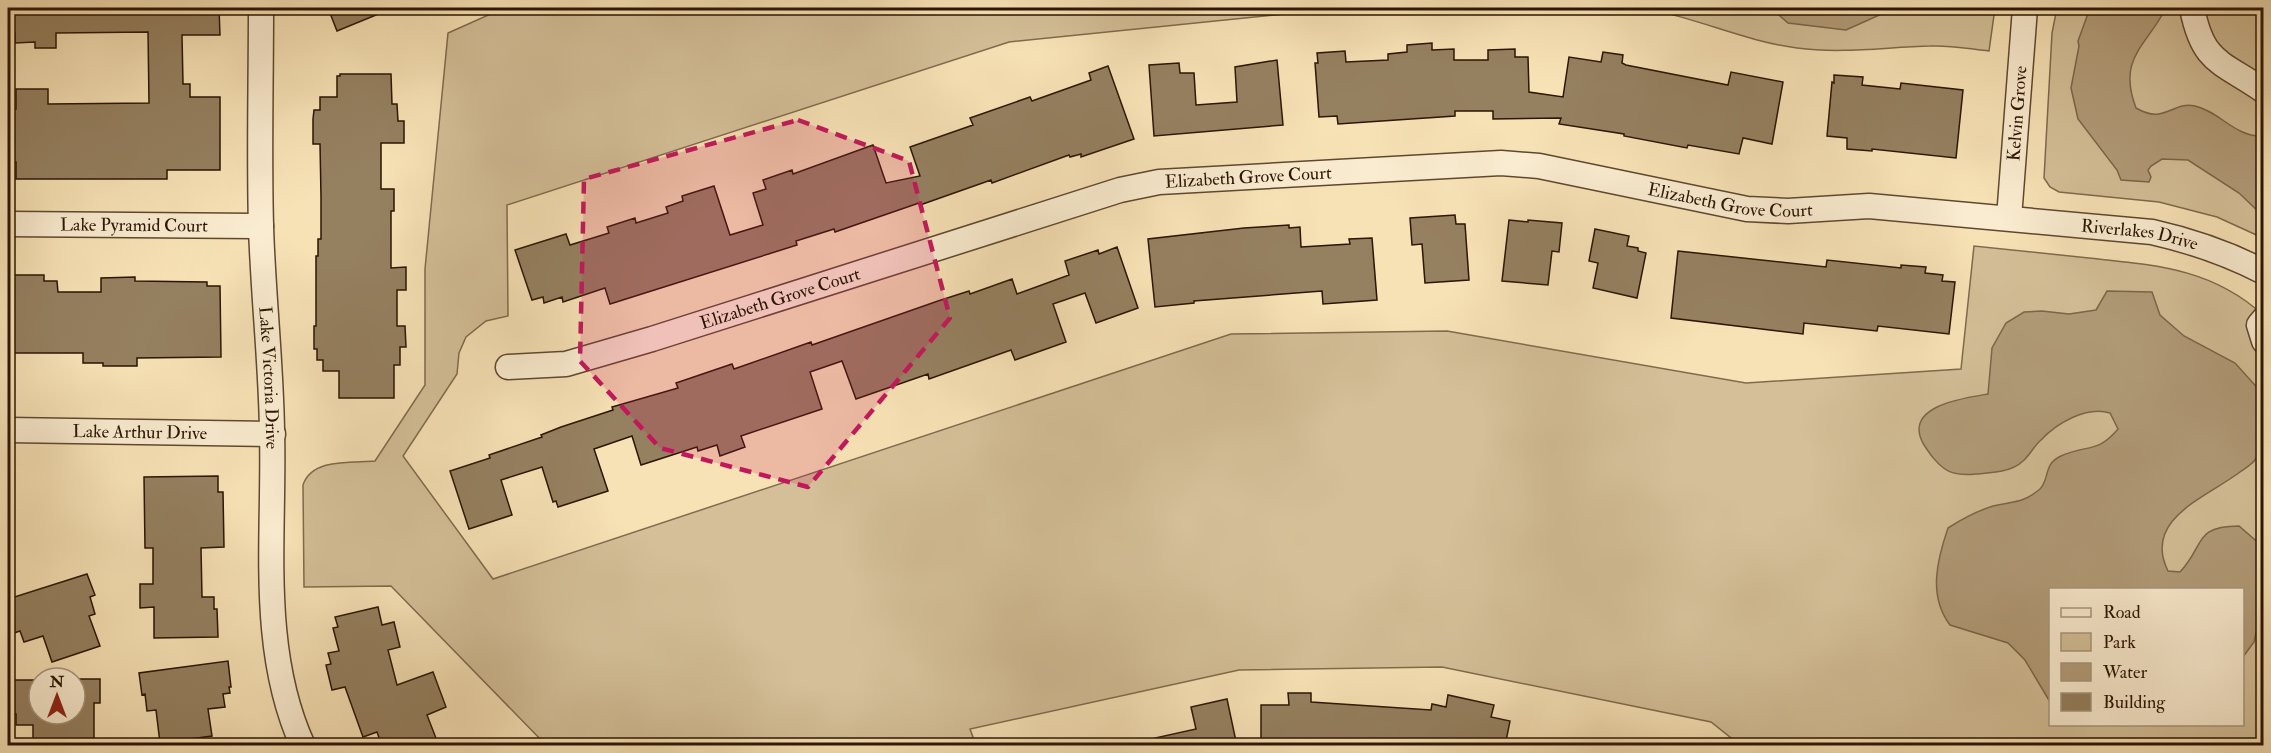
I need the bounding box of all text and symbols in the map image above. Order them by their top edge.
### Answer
street label: Kelvin Grove [2002,64,2032,162]
street label: Elizabeth Grove Court [1164,161,1332,193]
street label: Elizabeth Grove Court [1646,177,1814,223]
street label: Lake Pyramid Court [60,213,208,237]
street label: Riverlakes Drive [2080,214,2202,255]
street label: Elizabeth Grove Court [697,262,863,335]
street label: Lake Victoria Drive [254,305,284,450]
street label: Lake Arthur Drive [73,419,208,445]
legend [2049,588,2244,726]
text: Road [2103,601,2141,624]
text: Park [2103,631,2136,654]
text: Water [2102,661,2147,684]
north arrow [27,666,87,726]
text: N [49,672,65,692]
text: Building [2103,691,2166,714]

